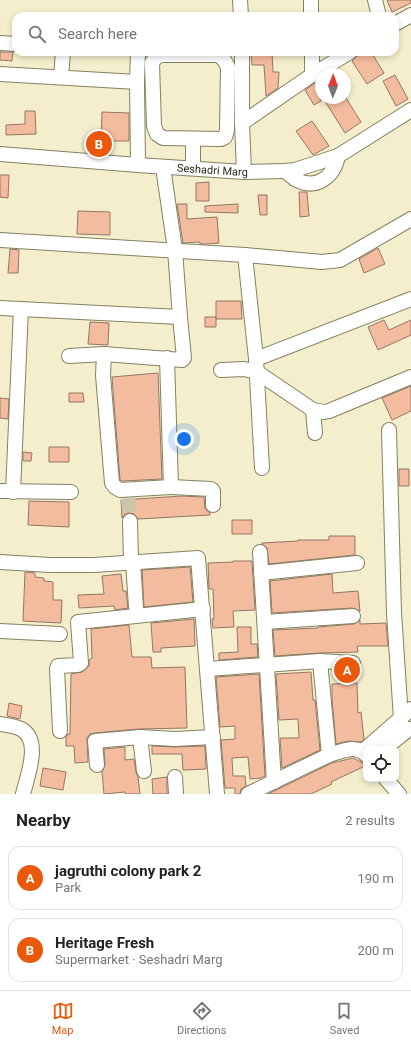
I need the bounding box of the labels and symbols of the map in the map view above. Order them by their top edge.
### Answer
north arrow [315,68,351,104]
pin: B [86,129,112,159]
street label: Seshadri Marg [177,162,248,179]
your location [174,429,194,449]
pin: A [334,655,360,685]

